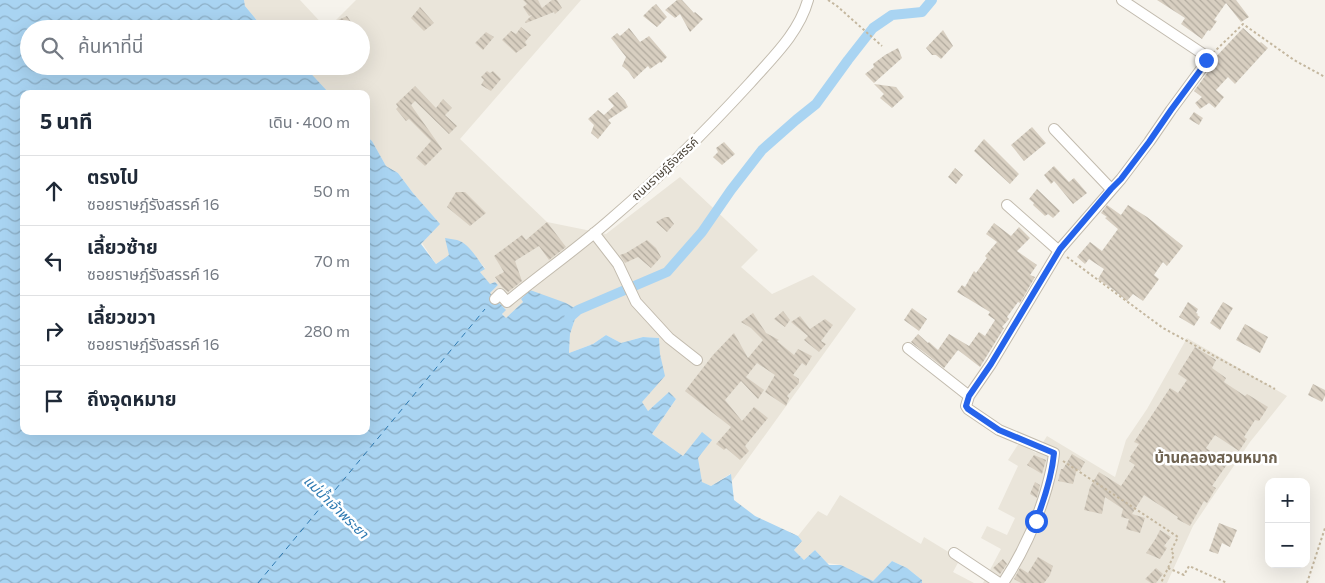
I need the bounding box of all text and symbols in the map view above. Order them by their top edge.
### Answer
search box [20,20,370,75]
icon: search [38,34,66,62]
text: ค้นหาที่นี่ [78,34,143,57]
route end [1195,49,1218,72]
text: 5 นาที [40,108,92,133]
text: เดิน · 400 m [268,112,350,131]
street label: ถนนราษฎ์รังสรรค์ [628,134,701,203]
text: ตรงไป [87,165,139,188]
icon: ahead [40,177,68,205]
text: 50 m [313,181,350,200]
text: ซอยราษฎ์รังสรรค์ 16 [87,194,219,213]
text: เลี้ยวซ้าย [87,235,158,258]
icon: left [40,247,68,275]
text: 70 m [314,251,350,270]
text: ซอยราษฎ์รังสรรค์ 16 [87,264,219,283]
text: เลี้ยวขวา [87,305,156,328]
icon: right [40,317,68,345]
text: 280 m [304,321,350,340]
text: ซอยราษฎ์รังสรรค์ 16 [87,334,219,353]
icon: arrive [40,387,68,415]
text: ถึงจุดหมาย [87,387,177,410]
district label: บ้านคลองสวนหมาก [1154,448,1278,466]
water label: แม่น้ำเจ้าพระยา [301,471,374,542]
map controls [1265,478,1310,568]
button: + [1265,478,1310,523]
route start [1025,510,1048,533]
button: − [1265,523,1310,568]

